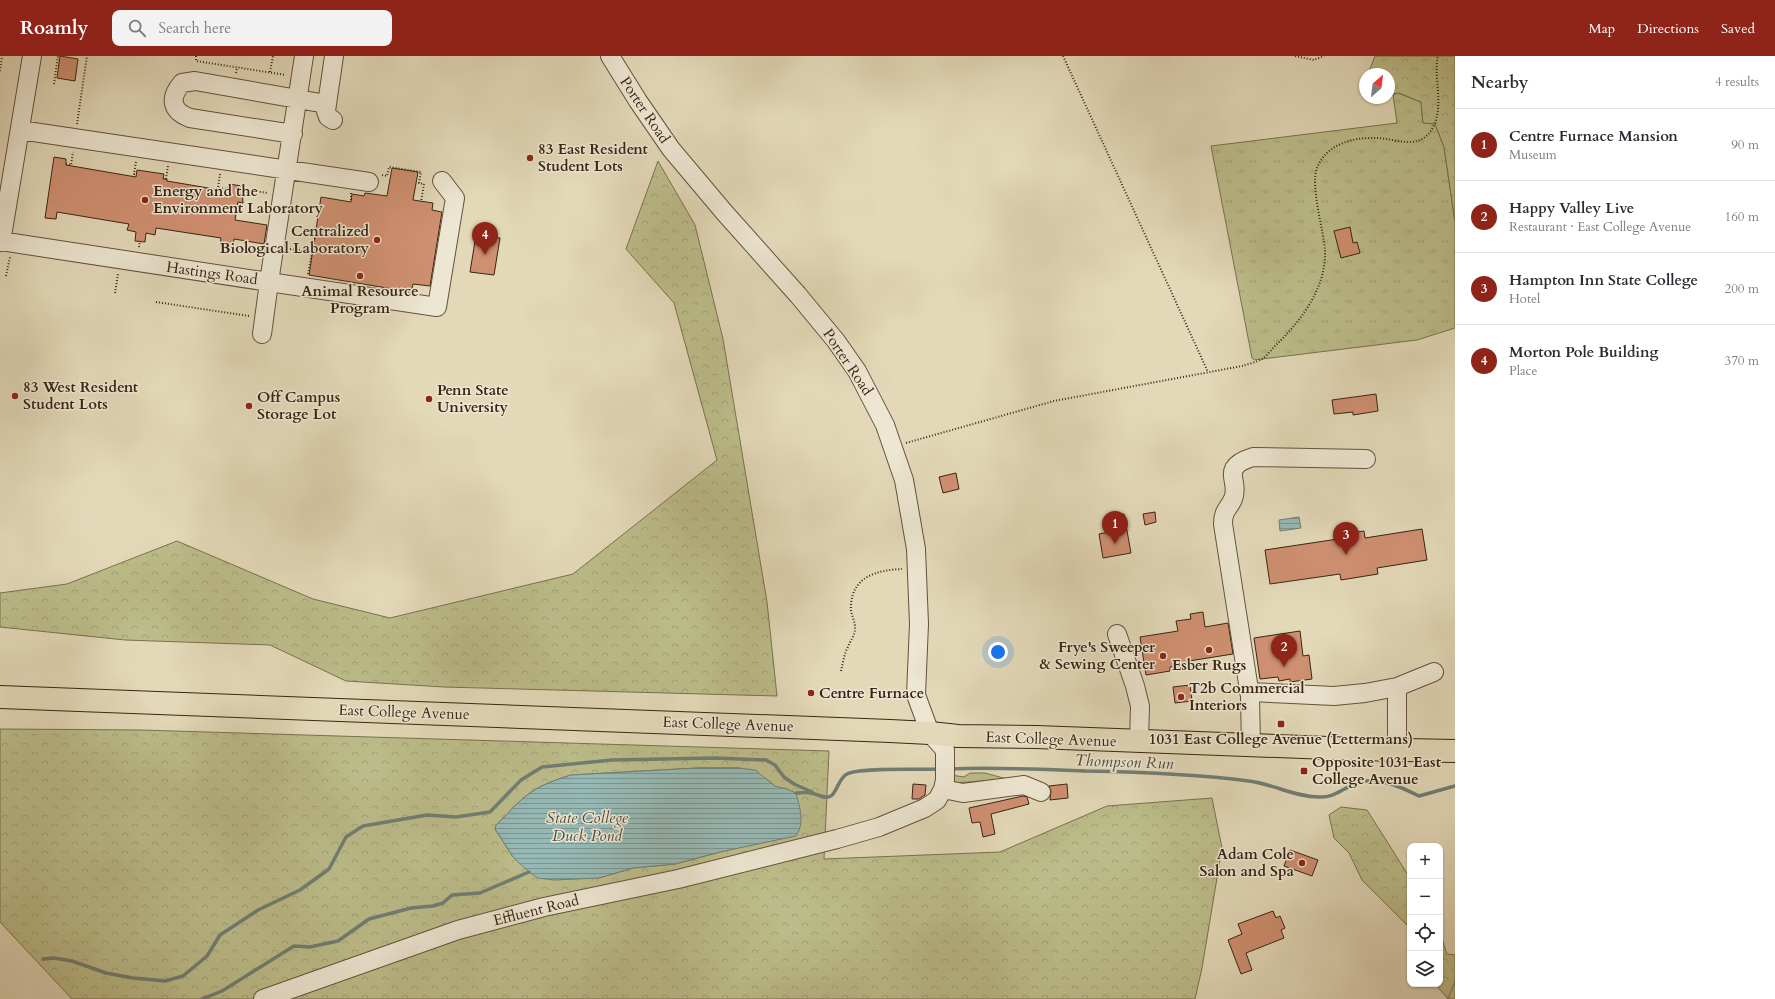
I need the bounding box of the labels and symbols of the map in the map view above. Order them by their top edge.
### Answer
north arrow [1359,68,1395,104]
street label: Porter Road [615,73,675,147]
place label: 83 East Resident Student Lots [538,139,648,176]
marker: 83 East Resident Student Lots [525,153,535,163]
place label: Energy and the Environment Laboratory [153,181,324,218]
marker: Energy and the Environment Laboratory [140,195,150,205]
place label: Centralized Biological Laboratory [220,221,369,258]
pin: 4 [472,222,498,255]
marker: Centralized Biological Laboratory [372,235,382,245]
street label: Hastings Road [165,257,259,289]
marker: Animal Resource Program [355,271,365,281]
place label: Animal Resource Program [301,281,419,318]
street label: Porter Road [818,325,878,399]
place label: 83 West Resident Student Lots [23,377,139,414]
place label: Penn State University [437,380,509,417]
place label: Off Campus Storage Lot [257,387,340,424]
marker: 83 West Resident Student Lots [10,391,20,401]
marker: Penn State University [424,394,434,404]
marker: Off Campus Storage Lot [244,401,254,411]
pin: 1 [1102,511,1128,544]
pin: 3 [1333,522,1359,555]
pin: 2 [1271,634,1297,667]
place label: Frye's Sweeper & Sewing Center [1039,637,1156,674]
your location [988,642,1008,662]
marker: Esber Rugs [1204,645,1214,655]
marker: Frye's Sweeper & Sewing Center [1158,651,1168,661]
place label: Esber Rugs [1172,655,1246,675]
place label: T2b Commercial Interiors [1189,678,1305,715]
place label: Centre Furnace [819,683,924,703]
marker: Centre Furnace [806,688,816,698]
marker: T2b Commercial Interiors [1176,692,1186,702]
street label: East College Avenue [338,700,470,724]
street label: East College Avenue [662,712,794,736]
marker: 1031 East College Avenue (Lettermans) [1276,719,1286,729]
street label: East College Avenue [985,727,1117,751]
place label: 1031 East College Avenue (Lettermans) [1149,729,1413,749]
water label: Thompson Run [1074,749,1174,775]
place label: Opposite 1031 East College Avenue [1312,752,1442,789]
marker: Opposite 1031 East College Avenue [1299,766,1309,776]
water label: State College Duck Pond [546,807,629,847]
place label: Adam Cole Salon and Spa [1200,844,1295,881]
marker: Adam Cole Salon and Spa [1297,858,1307,868]
street label: Effluent Road [491,890,581,930]

